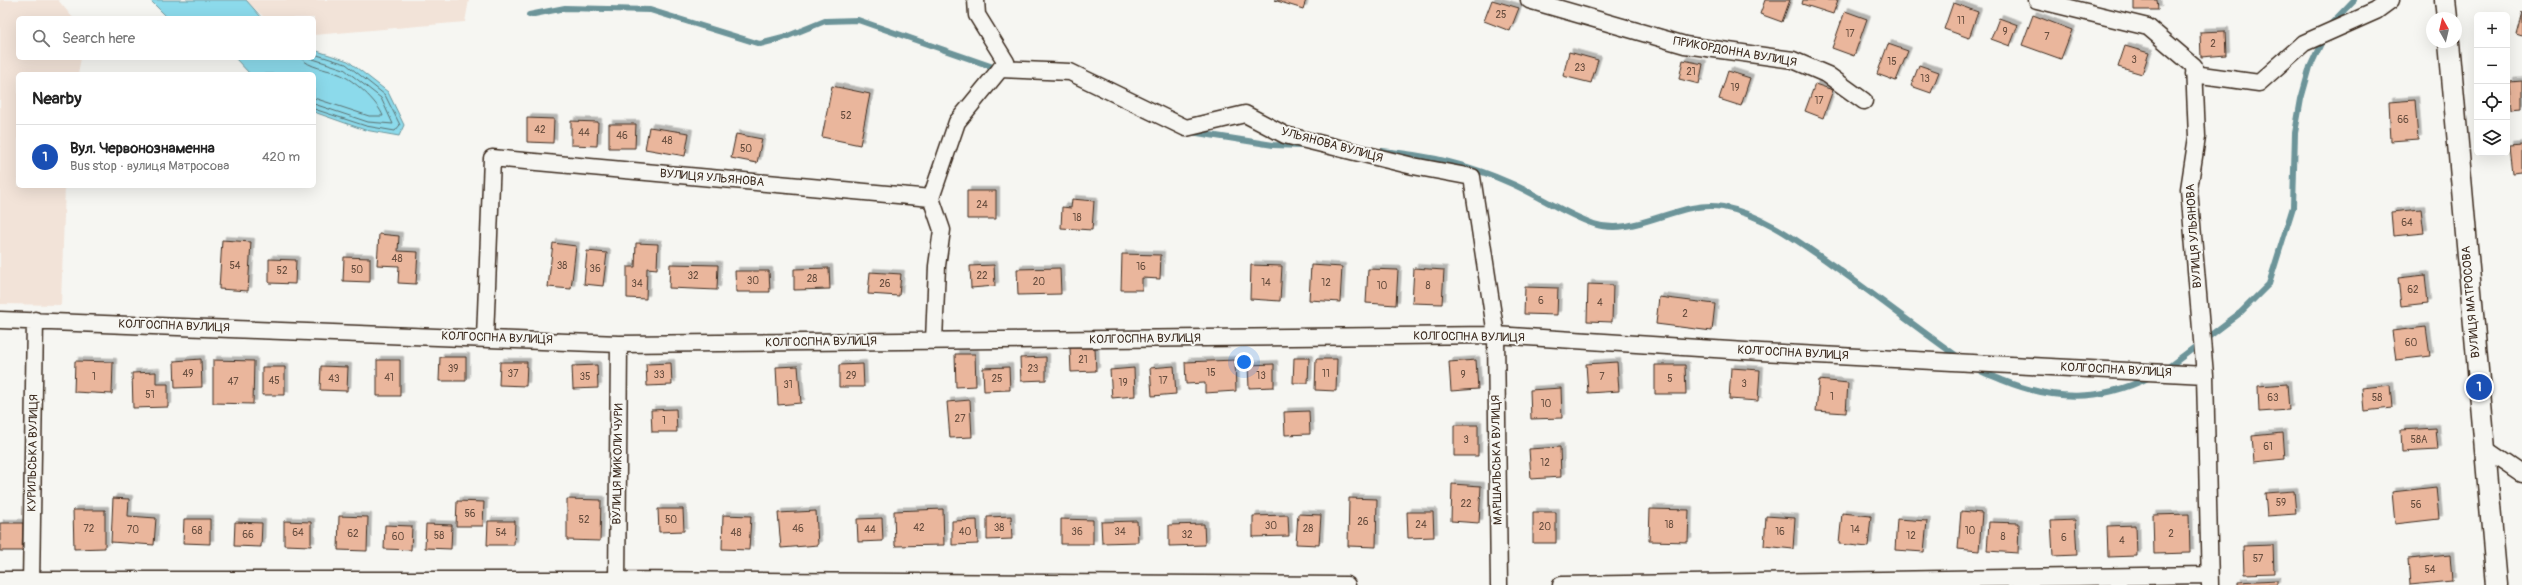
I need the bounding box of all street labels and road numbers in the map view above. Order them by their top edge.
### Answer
street label: ПРИКОРДОННА ВУЛИЦЯ [1672,34,1798,70]
street label: УЛЬЯНОВА ВУЛИЦЯ [1279,124,1385,166]
street label: ВУЛИЦЯ УЛЬЯНОВА [659,166,765,190]
street label: ВУЛИЦЯ УЛЬЯНОВА [2183,183,2205,289]
street label: ВУЛИЦЯ МАТРОСОВА [2459,245,2483,359]
street label: КОЛГОСПНА ВУЛИЦЯ [118,317,230,335]
street label: КОЛГОСПНА ВУЛИЦЯ [441,329,553,347]
street label: КОЛГОСПНА ВУЛИЦЯ [1413,329,1525,345]
street label: КОЛГОСПНА ВУЛИЦЯ [1089,331,1201,347]
street label: КОЛГОСПНА ВУЛИЦЯ [765,334,877,350]
street label: КОЛГОСПНА ВУЛИЦЯ [1737,343,1849,363]
street label: КОЛГОСПНА ВУЛИЦЯ [2060,360,2172,380]
street label: КУРИЛЬСЬКА ВУЛИЦЯ [24,394,42,512]
street label: МАРШАЛЬСЬКА ВУЛИЦЯ [1488,395,1506,525]
street label: ВУЛИЦЯ МИКОЛИ ЧУРИ [609,403,627,525]

